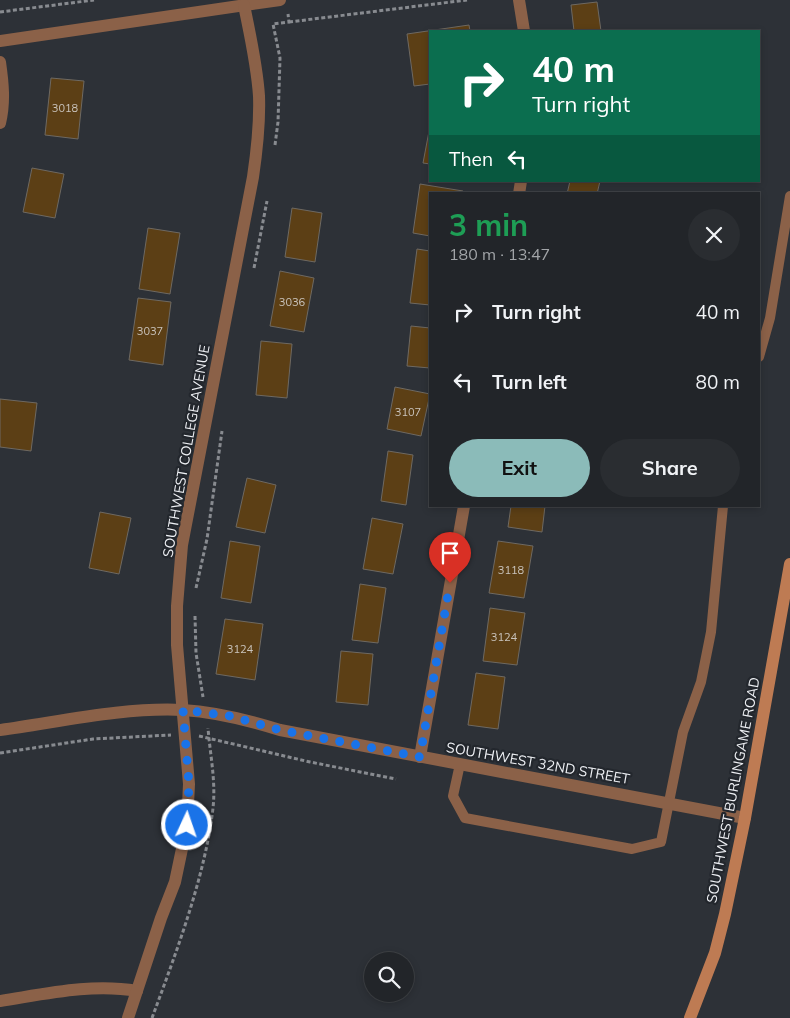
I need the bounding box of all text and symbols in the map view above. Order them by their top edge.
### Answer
text: 40 m [532,47,615,91]
icon: right [449,50,514,115]
text: Turn right [532,90,630,118]
house number: 3018 [52,101,79,115]
icon: left [503,145,531,173]
text: Then [449,147,493,171]
text: 3 min [449,206,528,244]
button: close [688,209,740,261]
text: 180 m · 13:47 [449,244,550,264]
house number: 3036 [279,295,306,309]
icon: right [449,298,477,326]
text: Turn right [492,300,581,324]
text: 40 m [696,300,740,324]
house number: 3037 [137,324,163,338]
street label: SOUTHWEST COLLEGE AVENUE [158,343,214,559]
icon: left [449,368,477,396]
text: Turn left [492,370,567,394]
text: 80 m [696,370,740,394]
house number: 3107 [395,405,421,419]
button: Exit [449,439,590,497]
button: Share [600,439,740,497]
pin [429,532,471,583]
icon: arrive [436,539,464,567]
house number: 3118 [498,563,525,577]
house number: 3124 [491,630,518,644]
house number: 3124 [227,642,254,656]
street label: SOUTHWEST BURLINGAME ROAD [702,676,764,904]
street label: SOUTHWEST 32ND STREET [445,738,632,788]
position arrow [160,798,212,850]
map controls [364,952,414,1002]
button: search [364,952,414,1002]

